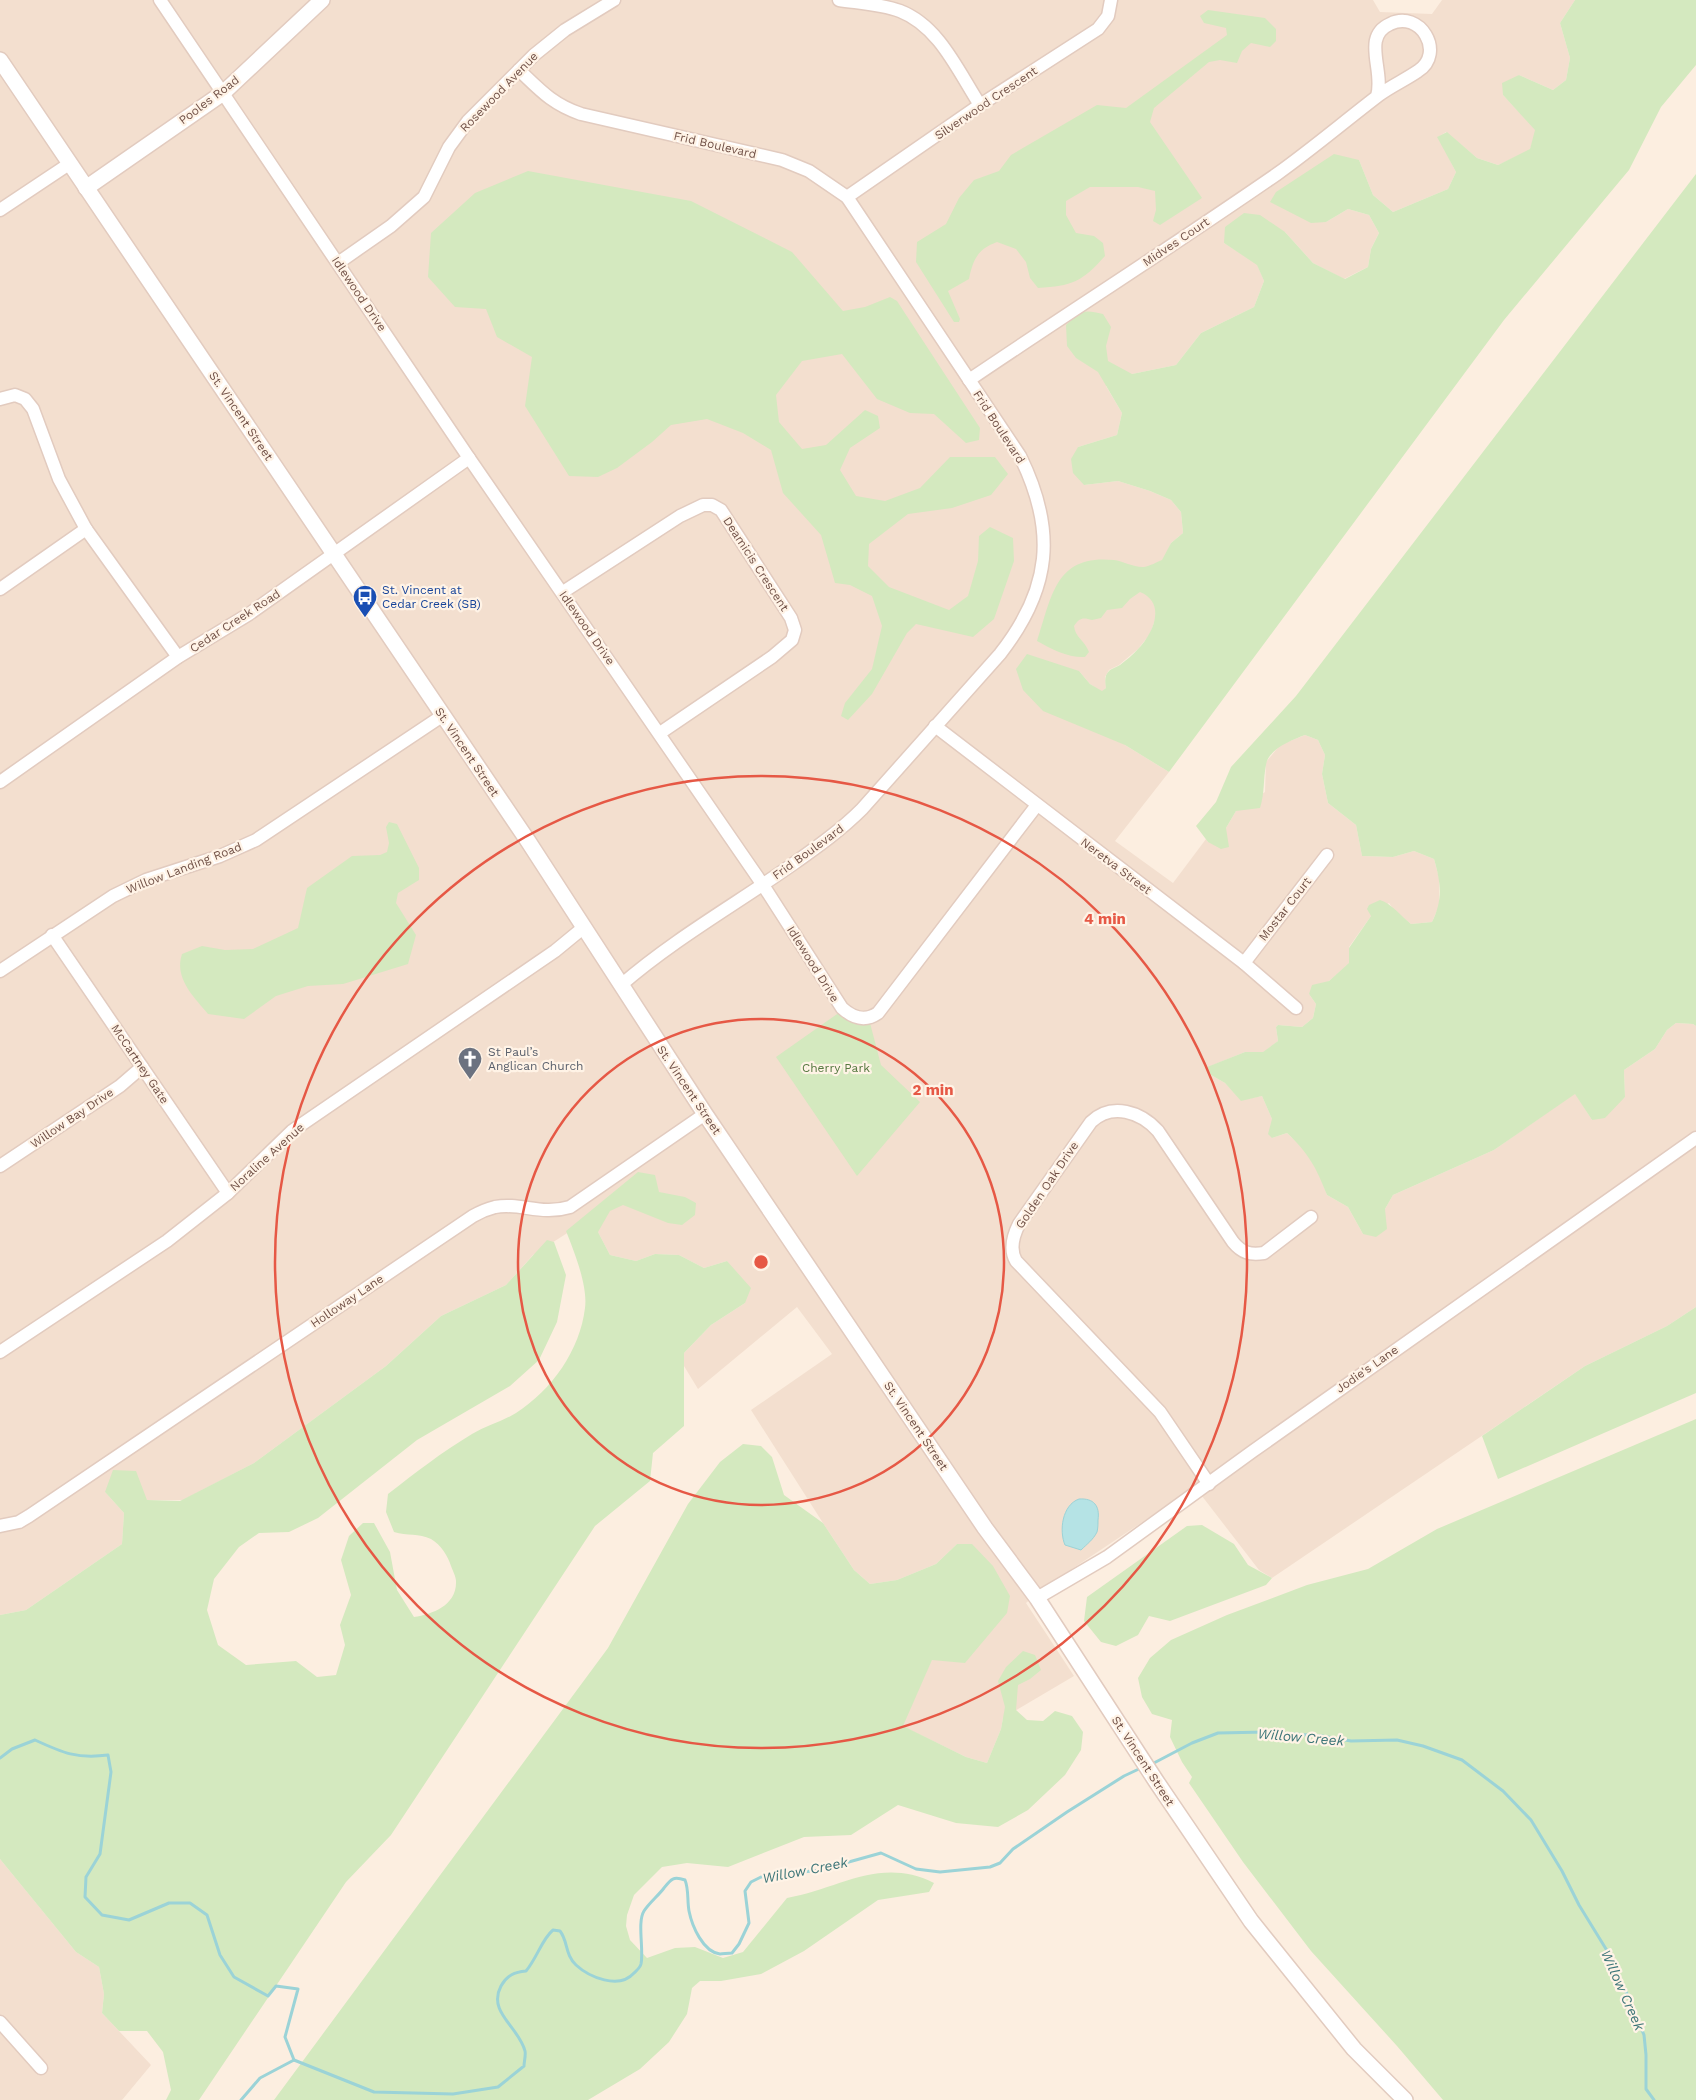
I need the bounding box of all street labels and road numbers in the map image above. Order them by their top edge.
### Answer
street label: Rosewood Avenue [457,49,541,135]
street label: Silverwood Crescent [932,64,1040,142]
street label: Pooles Road [176,73,242,127]
street label: Frid Boulevard [672,129,758,161]
street label: Midves Court [1140,215,1212,269]
street label: Idlewood Drive [329,254,389,334]
street label: St. Vincent Street [206,369,276,463]
street label: Frid Boulevard [970,388,1028,466]
street label: Deamicis Crescent [720,514,792,614]
street label: Cedar Creek Road [187,587,283,655]
street label: Idlewood Drive [556,588,618,668]
street label: St. Vincent Street [432,705,502,799]
street label: Frid Boulevard [770,821,846,883]
street label: Neretva Street [1078,835,1154,897]
street label: Willow Landing Road [124,840,244,896]
street label: Mostar Court [1256,875,1314,943]
street label: Idlewood Drive [784,923,842,1005]
street label: McCartney Gate [108,1022,172,1106]
street label: St. Vincent Street [654,1043,724,1137]
street label: Willow Bay Drive [28,1085,116,1151]
street label: Noraline Avenue [227,1120,307,1194]
street label: Golden Oak Drive [1013,1139,1081,1231]
street label: Holloway Lane [308,1271,386,1331]
street label: Jodie's Lane [1333,1342,1401,1396]
street label: St. Vincent Street [881,1379,951,1473]
street label: St. Vincent Street [1109,1713,1177,1809]

